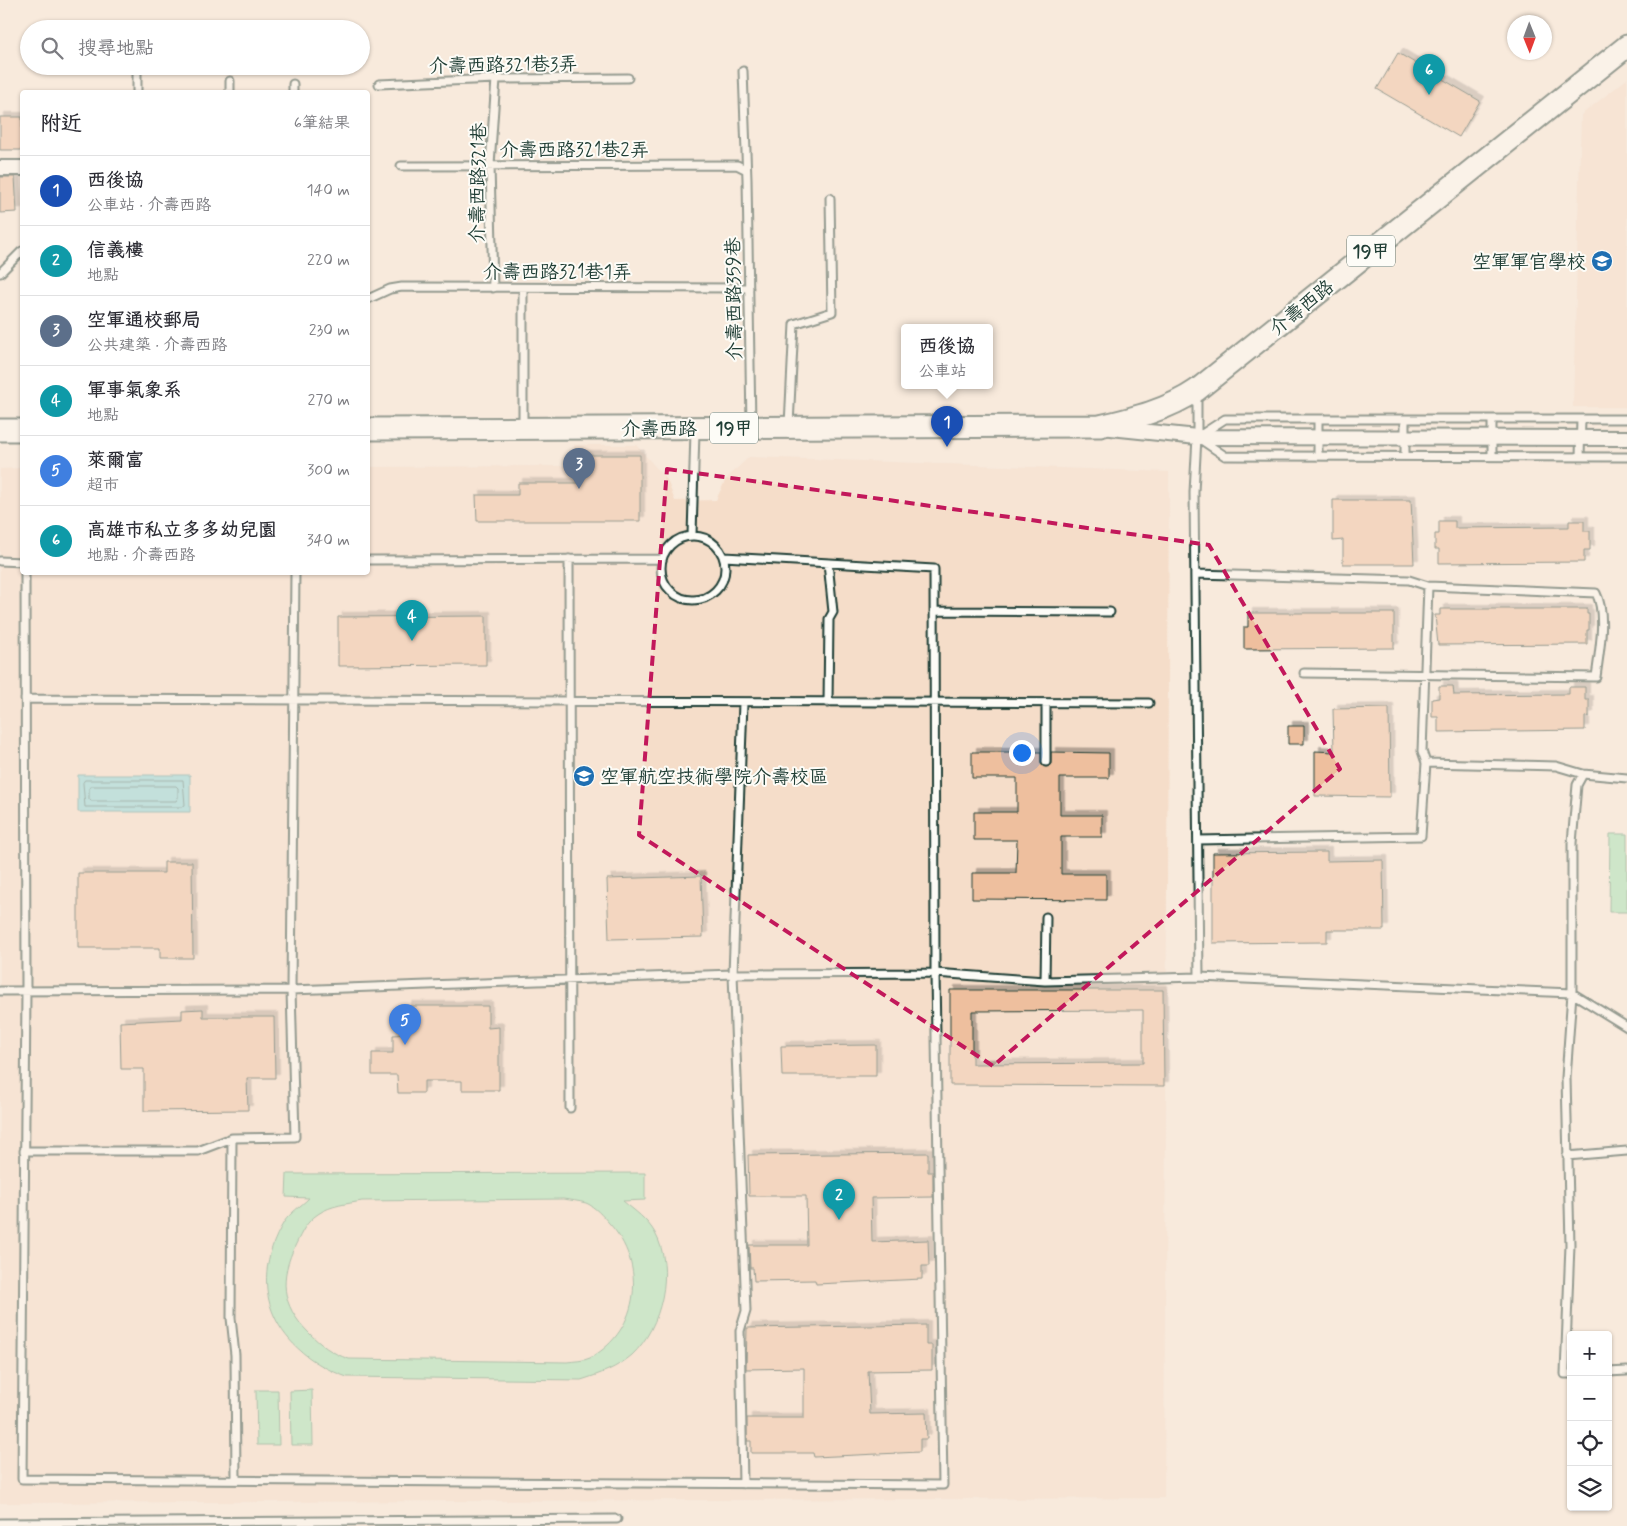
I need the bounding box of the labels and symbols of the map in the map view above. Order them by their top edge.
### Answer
north arrow [1507,15,1552,60]
street label: 介壽西路321巷3弄 [429,52,578,79]
pin: 6 [1413,54,1445,95]
street label: 介壽西路321巷 [465,122,492,244]
street label: 介壽西路321巷2弄 [499,138,649,163]
road number: 19甲 [1347,236,1395,266]
street label: 介壽西路359巷 [721,237,748,361]
school or university icon: 空軍軍官學校 [1590,249,1614,273]
place label: 空軍軍官學校 [1472,250,1586,275]
street label: 介壽西路321巷1弄 [483,260,631,285]
street label: 介壽西路 [1265,275,1339,342]
pin: 1 [931,406,963,447]
road number: 19甲 [710,412,758,443]
street label: 介壽西路 [621,417,697,442]
pin: 3 [563,448,595,489]
pin: 4 [396,600,428,641]
your location [1009,740,1035,766]
school or university icon: 空軍航空技術學院介壽校區 [572,764,596,788]
place label: 空軍航空技術學院介壽校區 [600,765,828,790]
pin: 5 [389,1004,421,1045]
pin: 2 [823,1179,855,1220]

